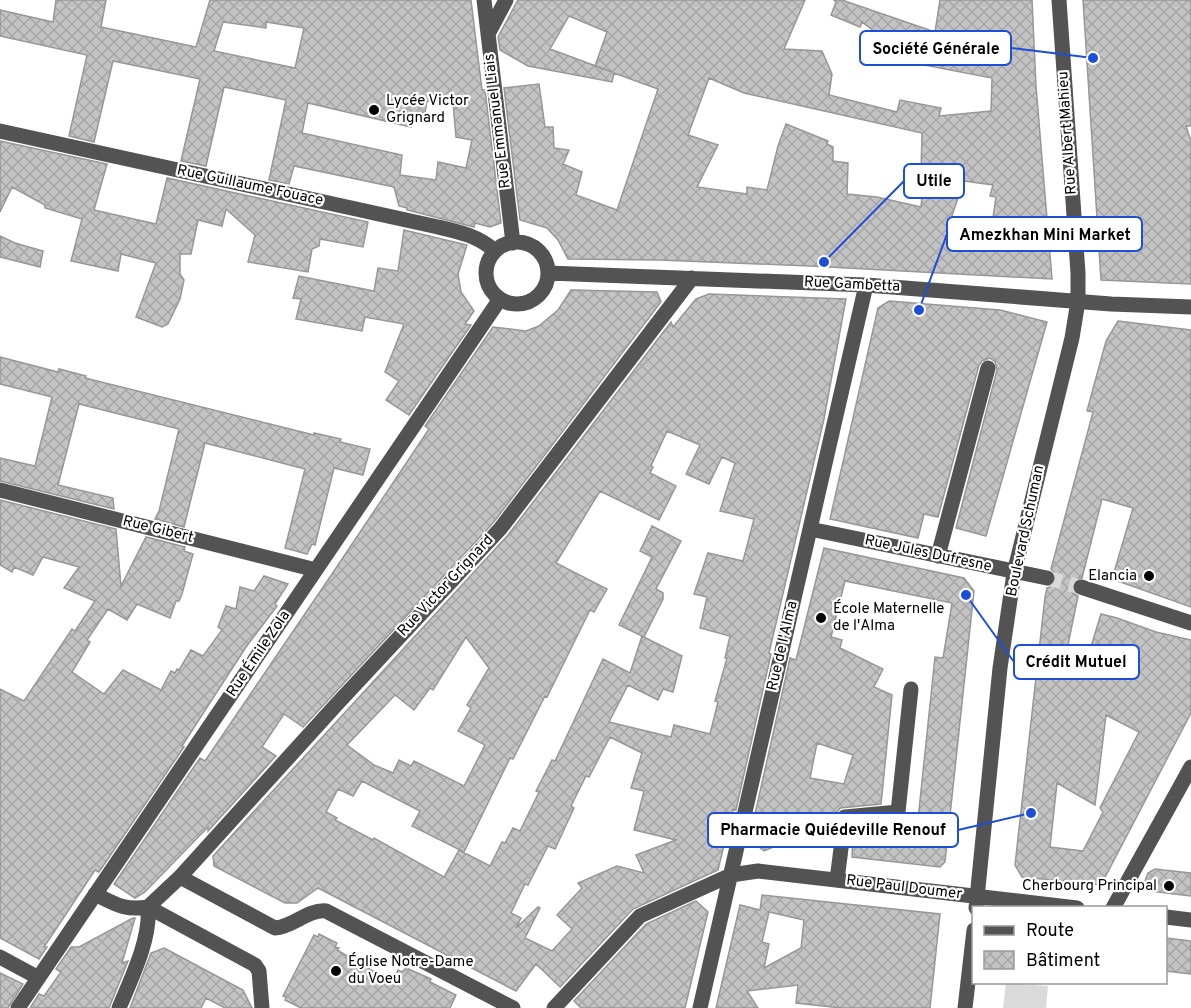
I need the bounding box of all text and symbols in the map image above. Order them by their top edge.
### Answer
callout: Société Générale [860,31,1011,65]
text: Société Générale [872,40,1000,60]
street label: Rue Emmanuel Liais [480,53,516,189]
street label: Rue Albert Mahieu [1054,71,1082,195]
place label: Lycée Victor Grignard [386,92,469,128]
marker: Lycée Victor Grignard [367,103,381,117]
street label: Rue Guillaume Fouace [175,161,325,211]
callout: Utile [904,164,964,198]
text: Utile [916,172,952,192]
callout: Amezkhan Mini Market [947,217,1142,251]
text: Amezkhan Mini Market [959,226,1131,246]
street label: Rue Gambetta [803,273,901,297]
street label: Boulevard Schuman [1003,464,1049,598]
street label: Rue Gibert [121,512,195,548]
street label: Rue Victor Grignard [394,531,498,641]
street label: Rue Jules Dufresne [863,531,993,577]
place label: Elancia [1088,567,1137,586]
marker: Elancia [1142,569,1156,583]
street label: Rue de l'Alma [763,599,803,693]
place label: École Maternelle de l'Alma [833,599,944,636]
street label: Rue Émile Zola [222,607,295,701]
marker: École Maternelle de l'Alma [814,611,828,625]
callout: Crédit Mutuel [1014,645,1139,679]
text: Crédit Mutuel [1025,653,1127,673]
callout: Pharmacie Quiédeville Renouf [708,813,958,847]
text: Pharmacie Quiédeville Renouf [720,821,946,841]
street label: Rue Paul Doumer [845,871,963,905]
place label: Cherbourg Principal [1022,877,1157,896]
marker: Cherbourg Principal [1162,879,1176,893]
legend [972,906,1167,984]
text: Route [1026,920,1074,943]
text: Bâtiment [1026,950,1100,973]
place label: Église Notre-Dame du Voeu [348,952,474,989]
marker: Église Notre-Dame du Voeu [329,964,343,978]

